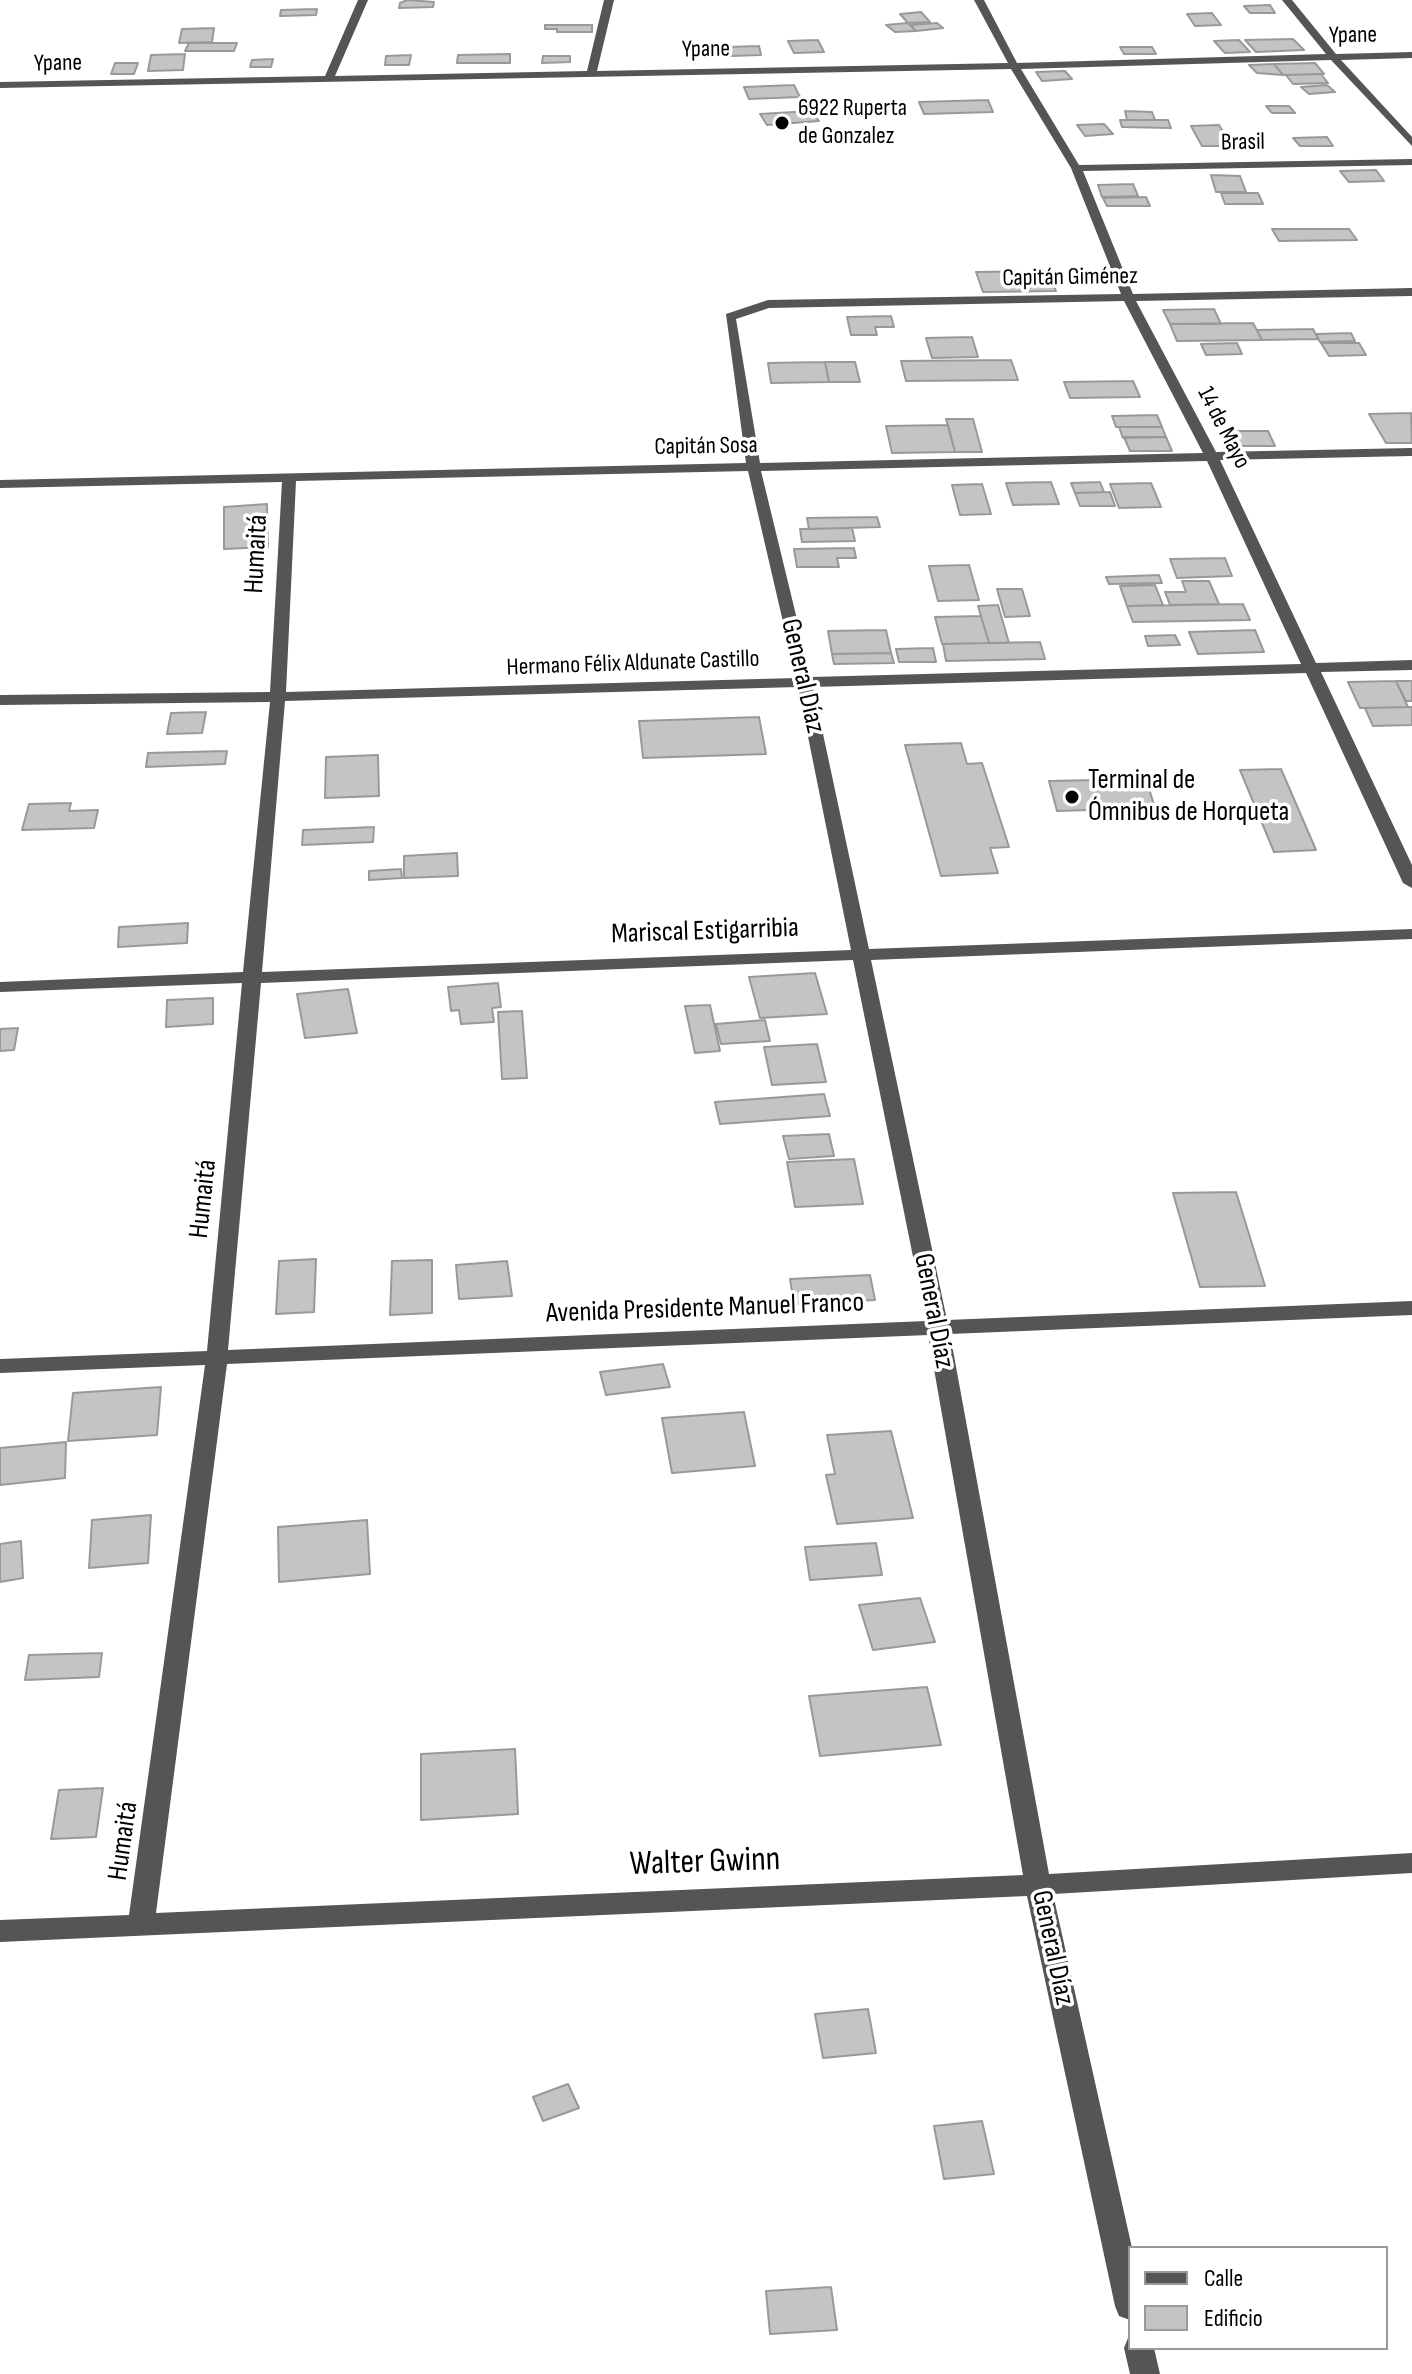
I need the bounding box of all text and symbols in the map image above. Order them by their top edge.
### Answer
street label: Ypane [1329,21,1377,51]
street label: Ypane [682,35,730,65]
street label: Ypane [34,49,82,79]
place label: 6922 Ruperta de Gonzalez [798,95,907,151]
marker: 6922 Ruperta de Gonzalez [773,114,791,132]
street label: Brasil [1221,128,1265,158]
street label: Capitán Giménez [1002,262,1138,294]
street label: 14 de Mayo [1190,382,1256,474]
street label: Capitán Sosa [654,432,758,462]
street label: Humaitá [238,514,276,594]
street label: General Díaz [773,616,831,736]
street label: Hermano Félix Aldunate Castillo [506,645,760,683]
place label: Terminal de Ómnibus de Horqueta [1088,764,1289,830]
marker: Terminal de Ómnibus de Horqueta [1063,788,1081,806]
street label: Mariscal Estigarribia [611,912,799,952]
street label: Humaitá [183,1158,225,1240]
street label: General Díaz [905,1251,961,1371]
street label: Avenida Presidente Manuel Franco [545,1287,865,1331]
street label: Humaitá [102,1800,146,1882]
street label: Walter Gwinn [629,1840,781,1886]
street label: General Díaz [1023,1888,1081,2008]
legend [1128,2246,1388,2350]
text: Calle [1204,2264,1243,2293]
text: Edificio [1204,2304,1263,2333]

